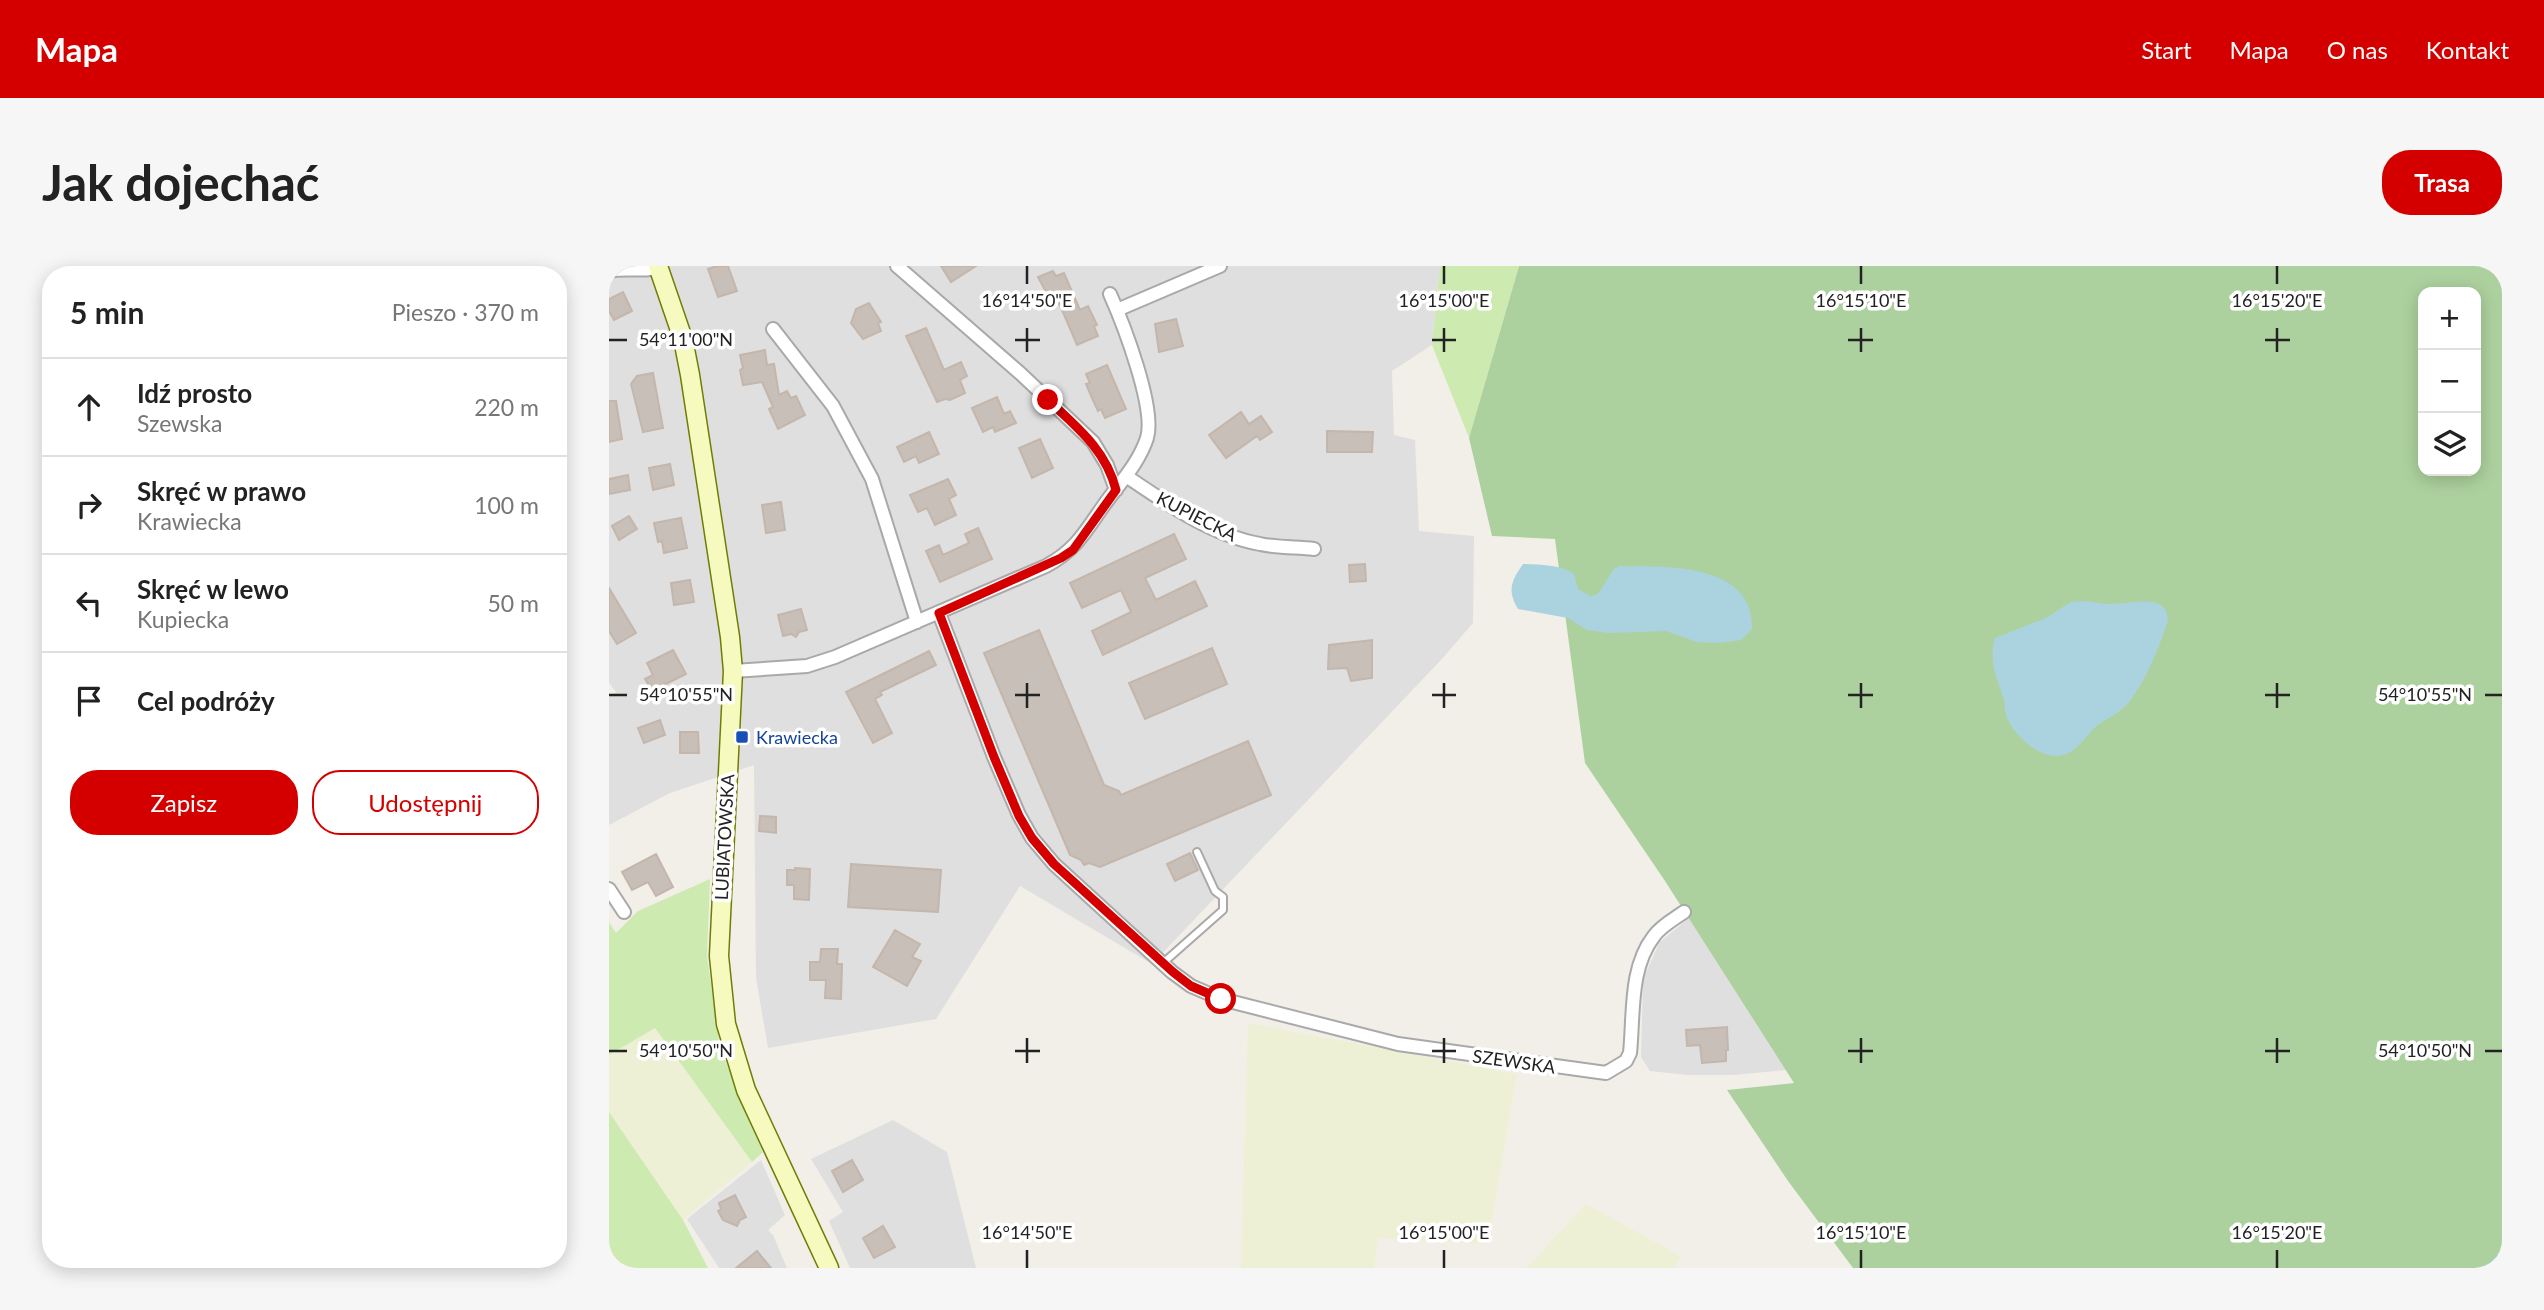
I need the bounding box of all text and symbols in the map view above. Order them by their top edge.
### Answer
text: Mapa [35,29,118,69]
text: Start [2141,35,2192,64]
text: Mapa [2230,35,2289,64]
text: O nas [2327,35,2388,64]
text: Kontakt [2426,35,2509,64]
button: Trasa [2382,150,2502,215]
text: Jak dojechać [42,153,319,211]
map controls [2418,287,2481,476]
button: + [2418,287,2481,350]
text: 16°14'50"E [982,289,1072,311]
text: 16°15'00"E [1399,289,1489,311]
text: 16°15'10"E [1816,289,1906,311]
text: 16°15'20"E [2232,289,2322,311]
text: 5 min [70,294,144,330]
text: Pieszo · 370 m [392,298,539,326]
text: 54°11'00"N [639,328,733,350]
button: − [2418,350,2481,413]
text: Idź prosto [137,377,252,409]
route end [1032,384,1063,415]
icon: ahead [70,388,108,426]
text: 220 m [474,393,539,421]
text: Szewska [137,409,222,437]
button: layers [2418,413,2481,476]
text: Skręć w prawo [137,475,306,507]
icon: right [70,486,108,524]
street label: KUPIECKA [1153,486,1242,546]
text: 100 m [474,491,539,519]
text: Krawiecka [137,507,242,535]
text: Skręć w lewo [137,573,289,605]
icon: left [70,584,108,622]
text: 50 m [488,589,539,617]
text: Kupiecka [137,605,229,633]
icon: arrive [70,682,108,720]
text: 54°10'55"N [639,683,733,705]
text: 54°10'55"N [2378,683,2472,705]
text: Cel podróży [137,685,275,717]
place label: Krawiecka [756,726,838,748]
marker: Krawiecka [734,729,750,745]
button: Zapisz [70,770,298,835]
button: Udostępnij [312,770,539,835]
street label: LUBIATOWSKA [710,773,738,901]
route start [1205,983,1236,1014]
text: 54°10'50"N [639,1039,733,1061]
text: 54°10'50"N [2378,1039,2472,1061]
street label: SZEWSKA [1471,1044,1558,1078]
text: 16°14'50"E [982,1221,1072,1243]
text: 16°15'00"E [1399,1221,1489,1243]
text: 16°15'10"E [1816,1221,1906,1243]
text: 16°15'20"E [2232,1221,2322,1243]

